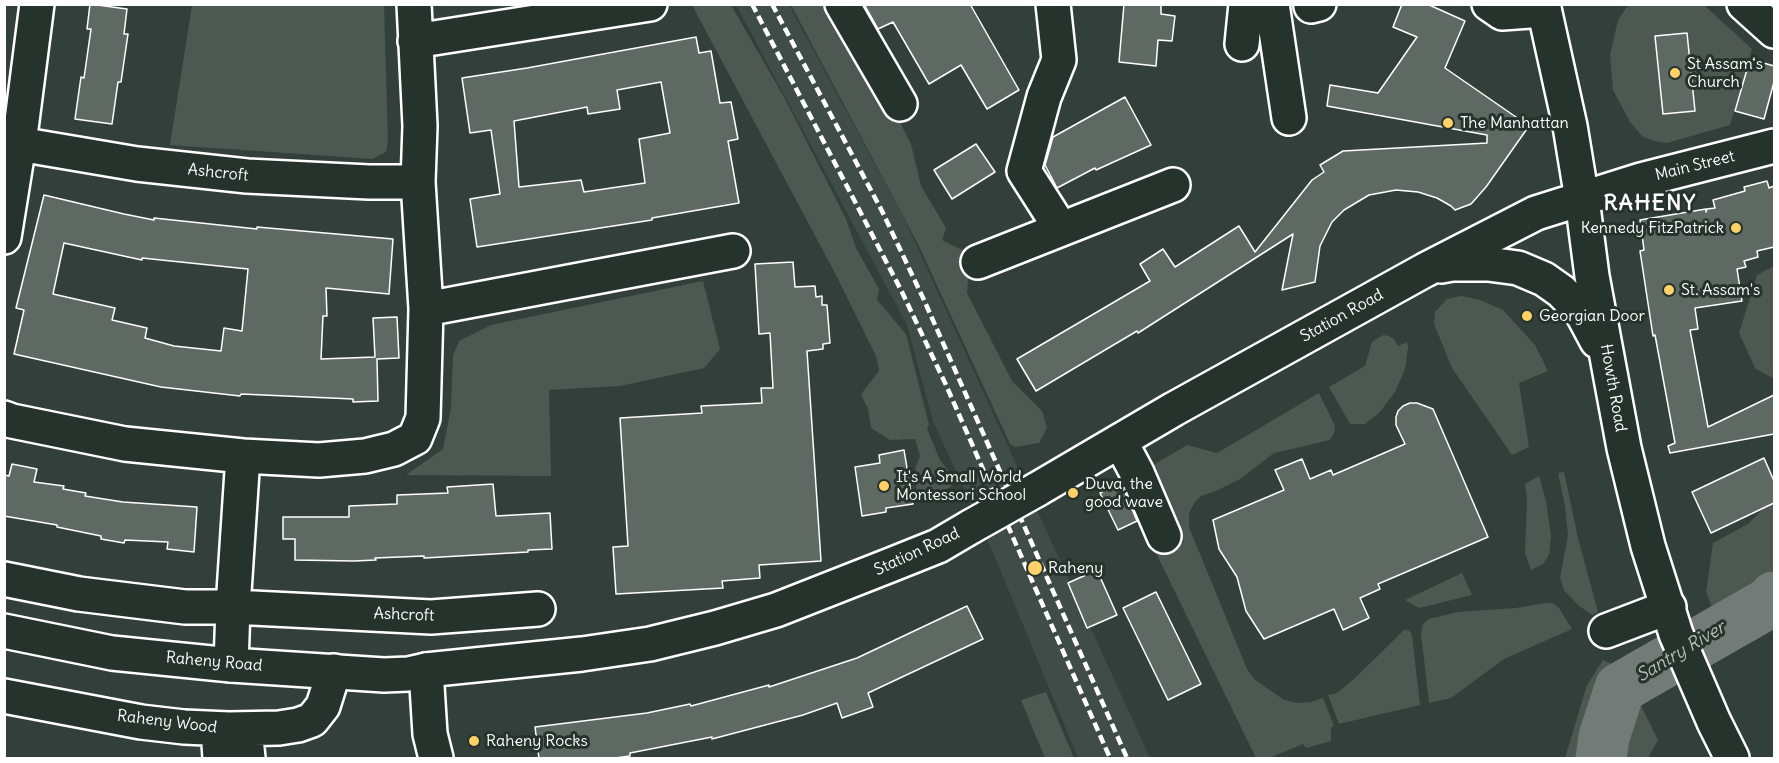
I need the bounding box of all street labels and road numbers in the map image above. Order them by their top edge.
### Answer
street label: Main Street [1653,147,1737,185]
street label: Ashcroft [187,160,249,186]
street label: Station Road [1297,285,1387,347]
street label: Howth Road [1596,343,1630,433]
street label: Station Road [871,524,963,580]
street label: Ashcroft [373,604,435,626]
street label: Raheny Road [165,648,263,676]
street label: Raheny Wood [116,706,218,738]

